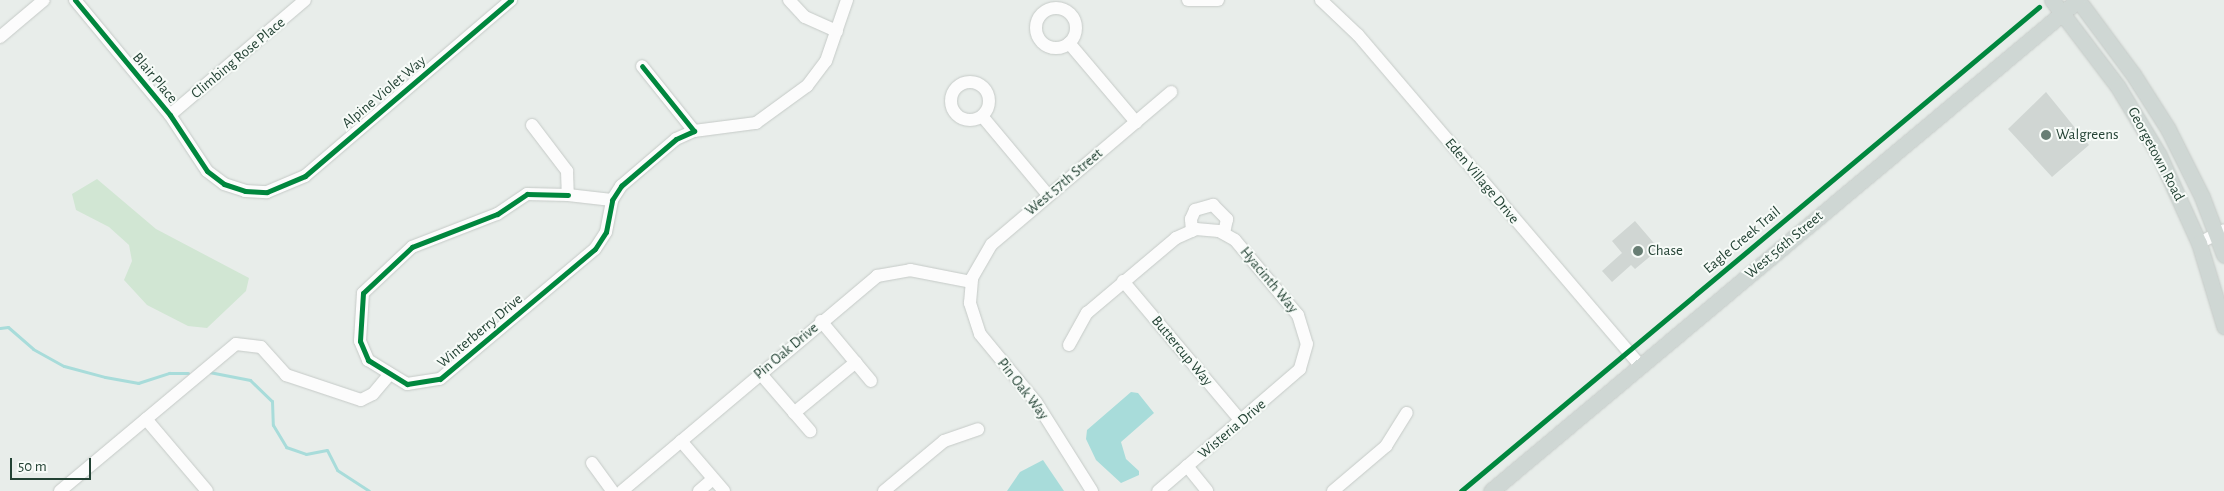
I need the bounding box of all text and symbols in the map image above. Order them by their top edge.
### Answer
street label: Climbing Rose Place [187,13,289,103]
street label: Blair Place [129,49,181,107]
street label: Alpine Violet Way [338,52,430,132]
street label: Georgetown Road [2124,104,2188,204]
place label: Walgreens [2056,126,2118,144]
marker: Walgreens [2040,129,2052,141]
street label: Eden Village Drive [1441,135,1523,227]
street label: West 57th Street [1022,144,1106,220]
street label: Eagle Creek Trail [1700,203,1784,277]
street label: West 56th Street [1741,207,1827,283]
place label: Chase [1648,242,1683,260]
street label: Hyacinth Way [1236,243,1302,317]
marker: Chase [1632,245,1644,257]
street label: Winterberry Drive [434,290,526,372]
street label: Buttercup Way [1147,312,1217,390]
street label: Pin Oak Drive [750,319,822,383]
street label: Pin Oak Way [993,355,1053,423]
street label: Wisteria Drive [1194,395,1270,463]
scale bar [12,448,94,480]
text: 50 m [18,459,47,474]

